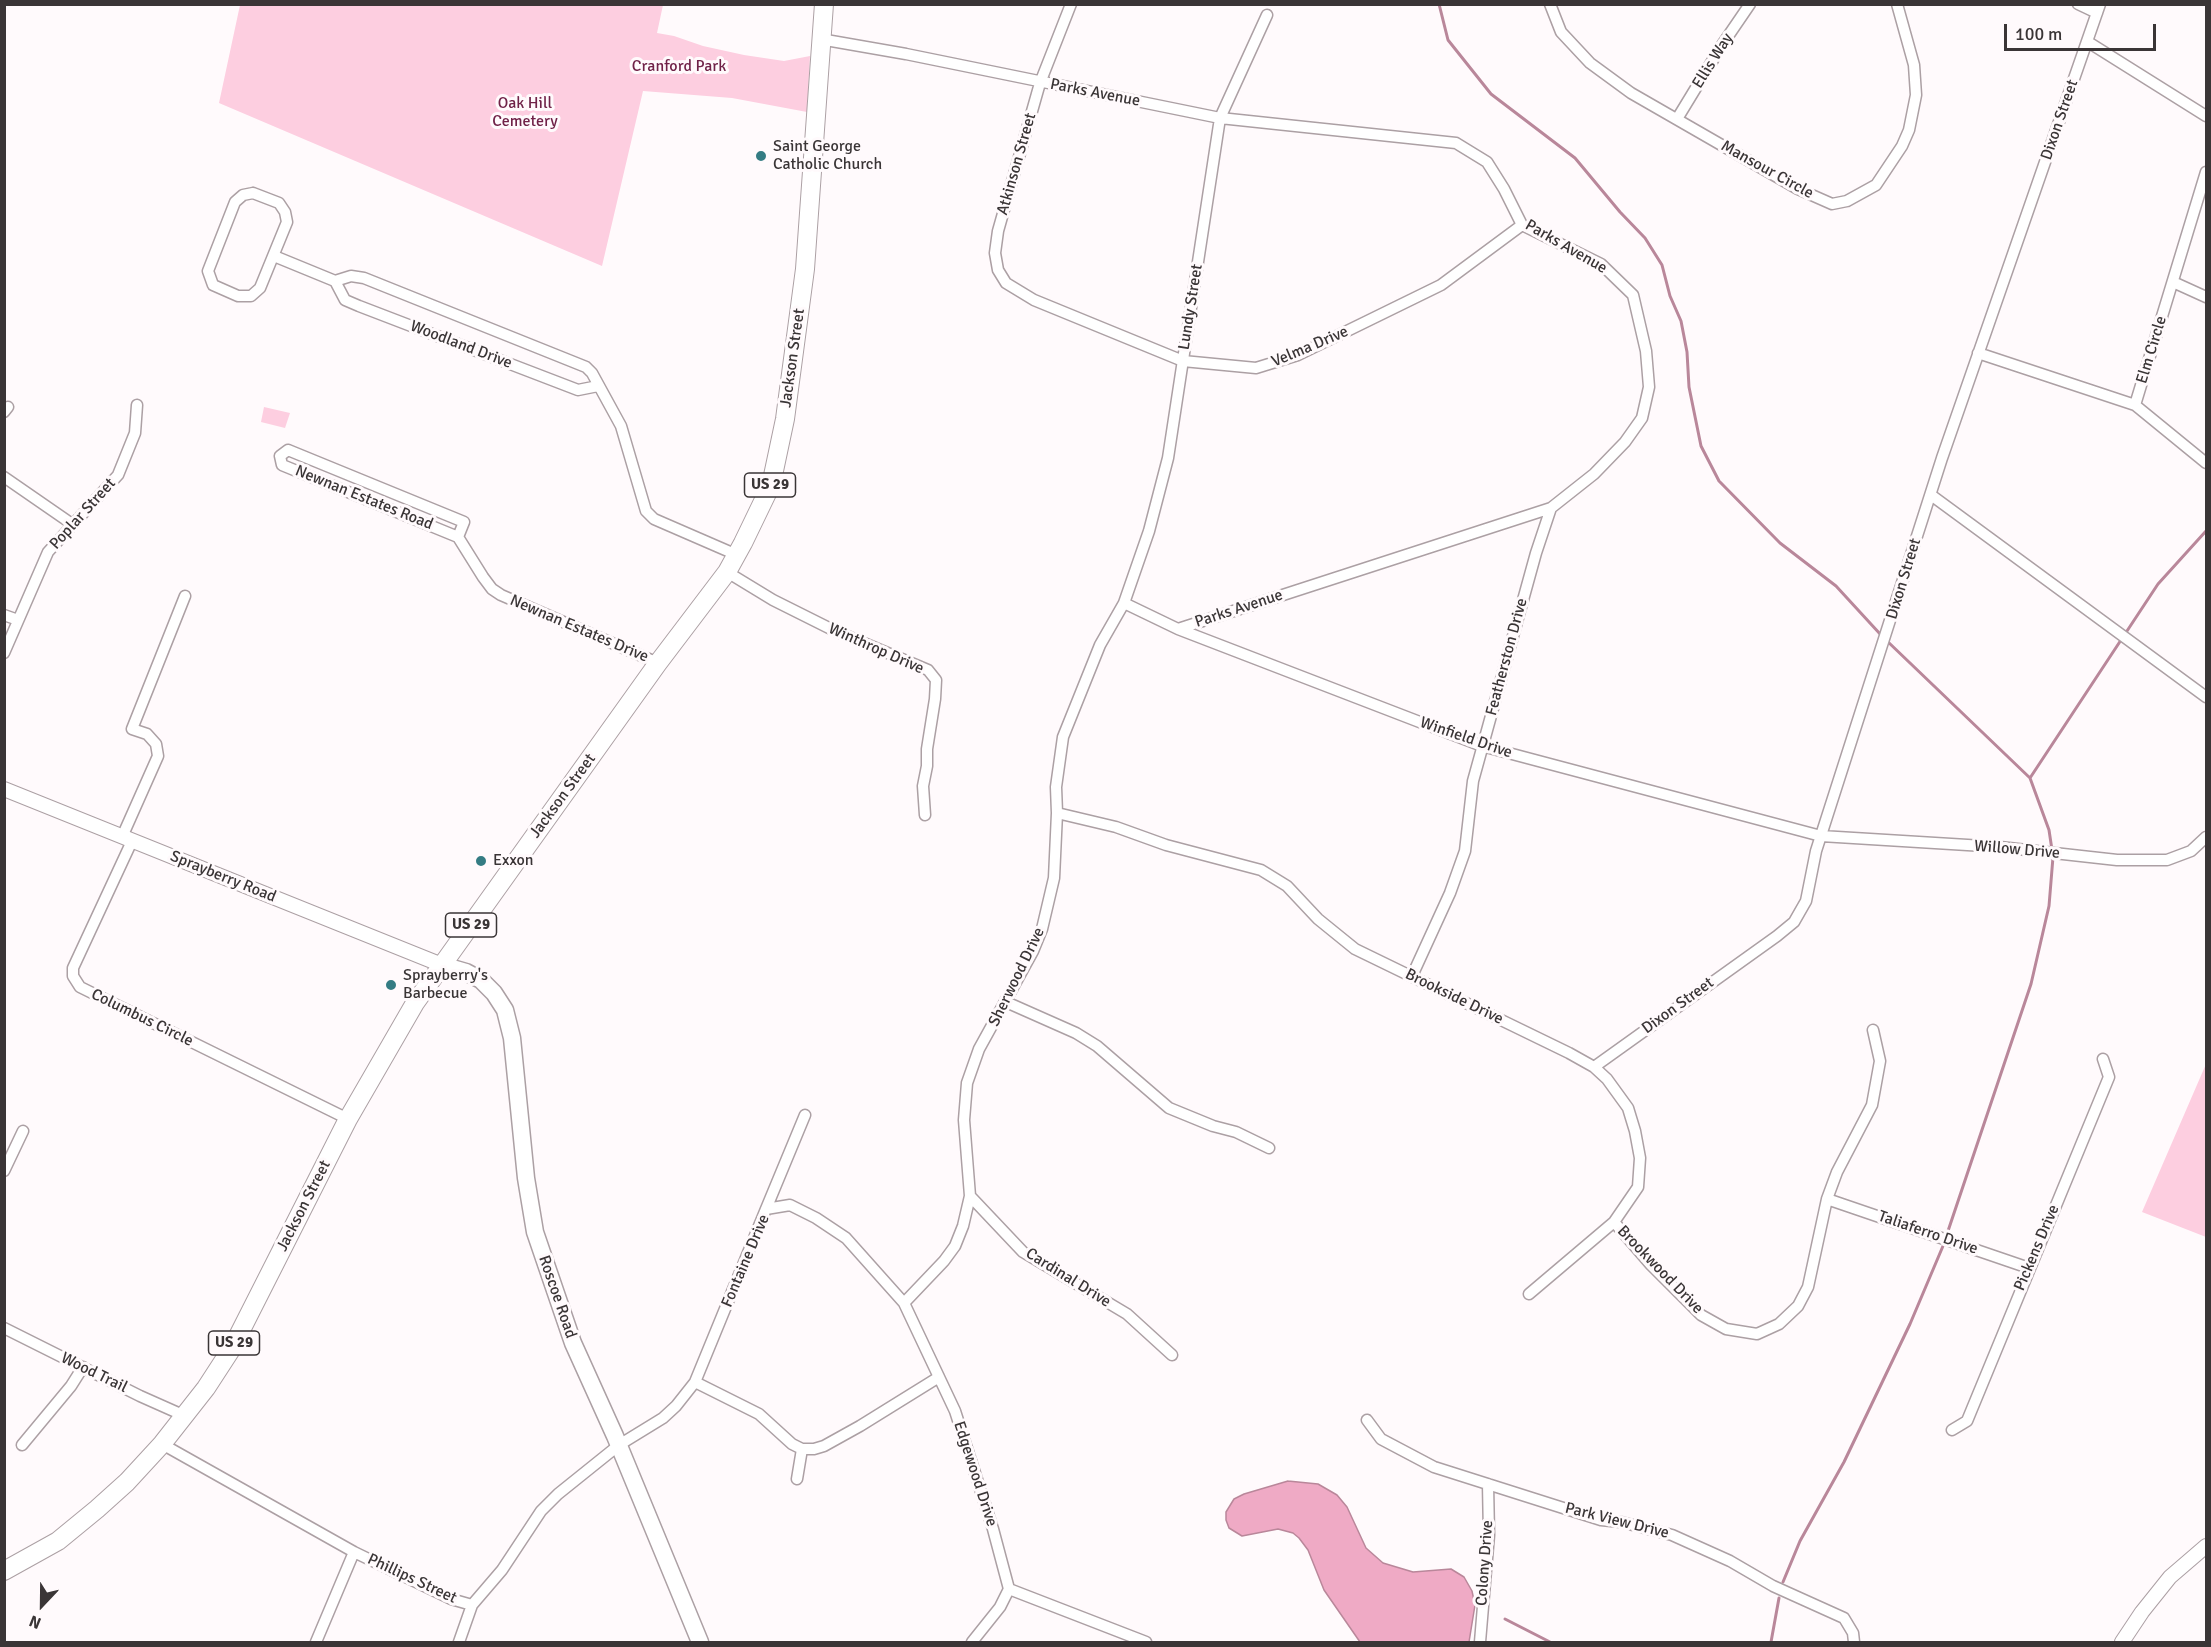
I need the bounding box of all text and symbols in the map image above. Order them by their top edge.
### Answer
scale bar [2007,12,2158,50]
text: 100 m [2015,23,2062,45]
street label: Ellis Way [1689,30,1737,92]
park label: Cranford Park [632,57,726,77]
street label: Parks Avenue [1048,75,1142,111]
street label: Dixon Street [2037,77,2083,163]
park label: Oak Hill Cemetery [492,94,558,132]
street label: Atkinson Street [993,111,1041,217]
place label: Saint George Catholic Church [773,137,882,175]
street label: Mansour Circle [1717,137,1817,203]
marker: Saint George Catholic Church [754,149,768,163]
street label: Parks Avenue [1522,216,1610,278]
street label: Lundy Street [1175,263,1207,351]
street label: Jackson Street [777,307,809,409]
street label: Elm Circle [2133,314,2171,386]
street label: Woodland Drive [407,317,515,373]
street label: Velma Drive [1269,322,1351,372]
street label: Newnan Estates Road [292,462,436,534]
road number: US 29 [744,473,796,497]
street label: Poplar Street [46,474,120,554]
street label: Dixon Street [1883,536,1925,622]
street label: Parks Avenue [1193,586,1285,632]
street label: Newnan Estates Drive [507,591,651,667]
street label: Featherston Drive [1482,596,1532,718]
street label: Winthrop Drive [825,619,927,679]
street label: Winfield Drive [1417,713,1515,763]
street label: Jackson Street [526,750,600,842]
street label: Willow Drive [1973,837,2061,863]
street label: Sprayberry Road [167,847,279,907]
place label: Exxon [493,851,534,871]
marker: Exxon [474,854,488,868]
road number: US 29 [446,913,496,937]
street label: Sherwood Drive [985,924,1049,1030]
street label: Brookside Drive [1402,965,1506,1029]
place label: Sprayberry's Barbecue [403,966,488,1004]
street label: Dixon Street [1638,974,1718,1038]
marker: Sprayberry's Barbecue [384,978,398,992]
street label: Columbus Circle [88,985,196,1051]
street label: Jackson Street [273,1157,335,1255]
street label: Pickens Drive [2010,1202,2064,1294]
street label: Taliaferro Drive [1876,1207,1980,1259]
street label: Fontaine Drive [718,1212,774,1310]
street label: Brookwood Drive [1613,1222,1707,1318]
street label: Cardinal Drive [1022,1244,1114,1312]
street label: Roscoe Road [534,1253,580,1341]
road number: US 29 [208,1331,260,1355]
street label: Wood Trail [58,1349,130,1397]
street label: Edgewood Drive [949,1419,1001,1529]
street label: Park View Drive [1563,1499,1671,1543]
street label: Colony Drive [1472,1519,1498,1607]
street label: Phillips Street [364,1550,460,1608]
north arrow [12,1575,72,1635]
text: N [26,1610,44,1633]

